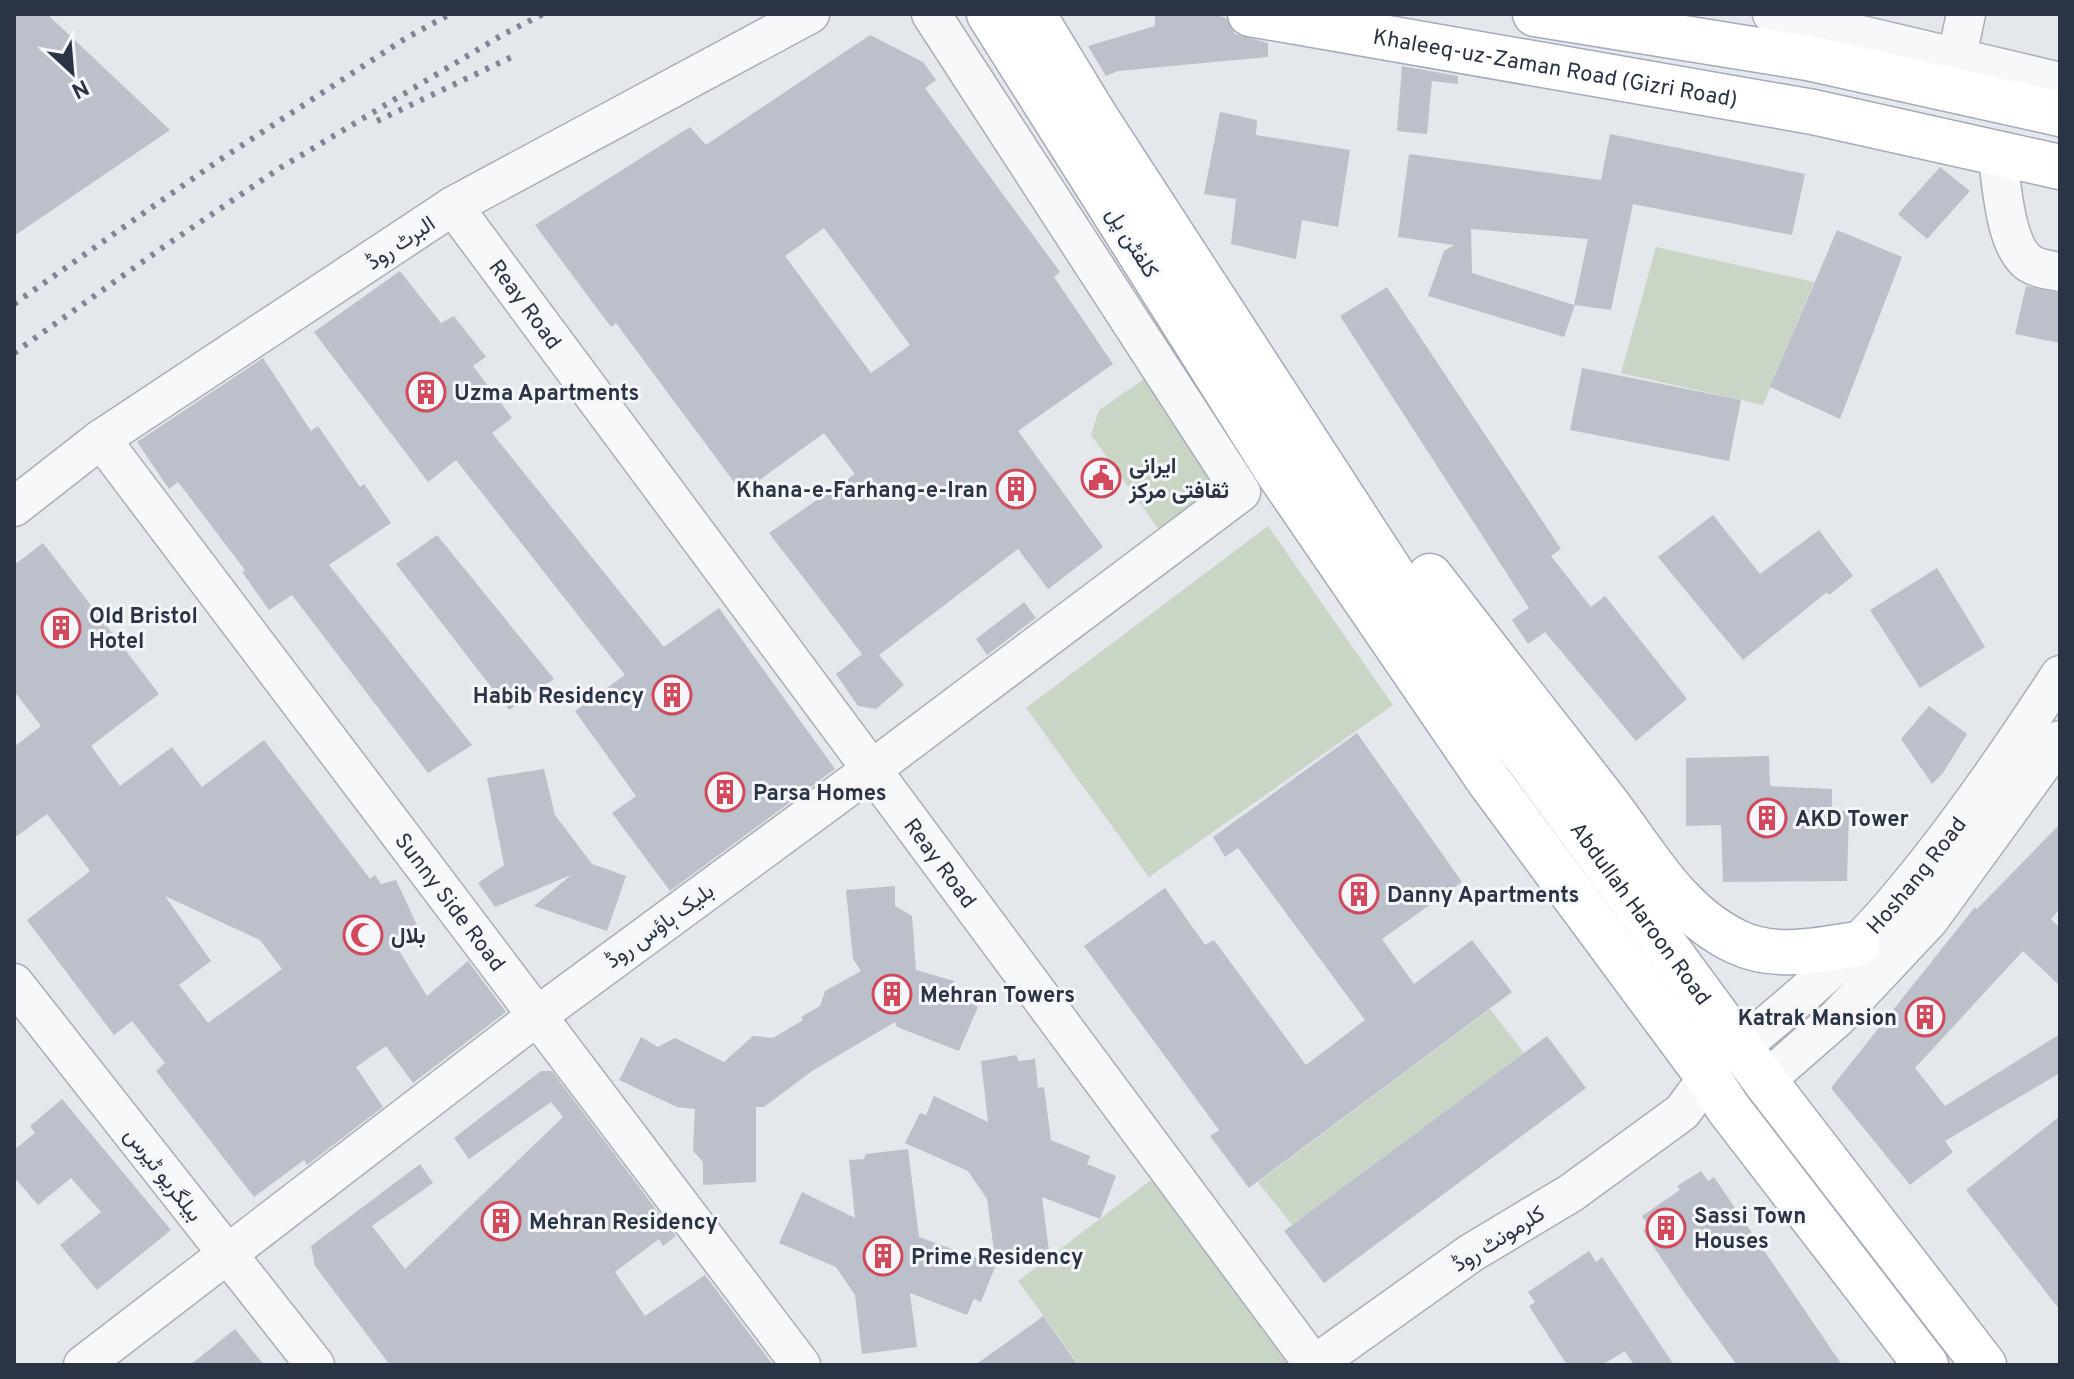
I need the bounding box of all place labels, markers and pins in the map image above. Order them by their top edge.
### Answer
building icon: Uzma Apartments [405,371,447,413]
place label: Uzma Apartments [454,381,639,408]
place label: ایرانی ثقافتی مرکز [1128,454,1229,506]
public building icon: ایرانی ثقافتی مرکز [1080,457,1122,499]
building icon: Khana-e-Farhang-e-Iran [995,468,1037,510]
place label: Khana-e-Farhang-e-Iran [736,478,988,505]
place label: Old Bristol Hotel [89,604,198,656]
building icon: Old Bristol Hotel [40,607,82,649]
building icon: Habib Residency [651,674,693,716]
place label: Habib Residency [473,684,644,711]
building icon: Parsa Homes [704,771,746,813]
place label: Parsa Homes [753,781,887,808]
building icon: AKD Tower [1746,797,1788,839]
place label: AKD Tower [1795,807,1909,834]
building icon: Danny Apartments [1338,873,1380,915]
place label: Danny Apartments [1387,883,1579,910]
mosque icon: بلال [342,914,384,956]
place label: بلال [391,924,426,951]
building icon: Mehran Towers [871,973,913,1015]
place label: Mehran Towers [920,983,1075,1010]
building icon: Katrak Mansion [1904,996,1946,1038]
place label: Katrak Mansion [1738,1006,1897,1033]
building icon: Mehran Residency [480,1200,522,1242]
place label: Sassi Town Houses [1694,1204,1806,1256]
building icon: Sassi Town Houses [1645,1207,1687,1249]
place label: Mehran Residency [529,1210,718,1237]
building icon: Prime Residency [862,1235,904,1277]
place label: Prime Residency [911,1245,1083,1272]

